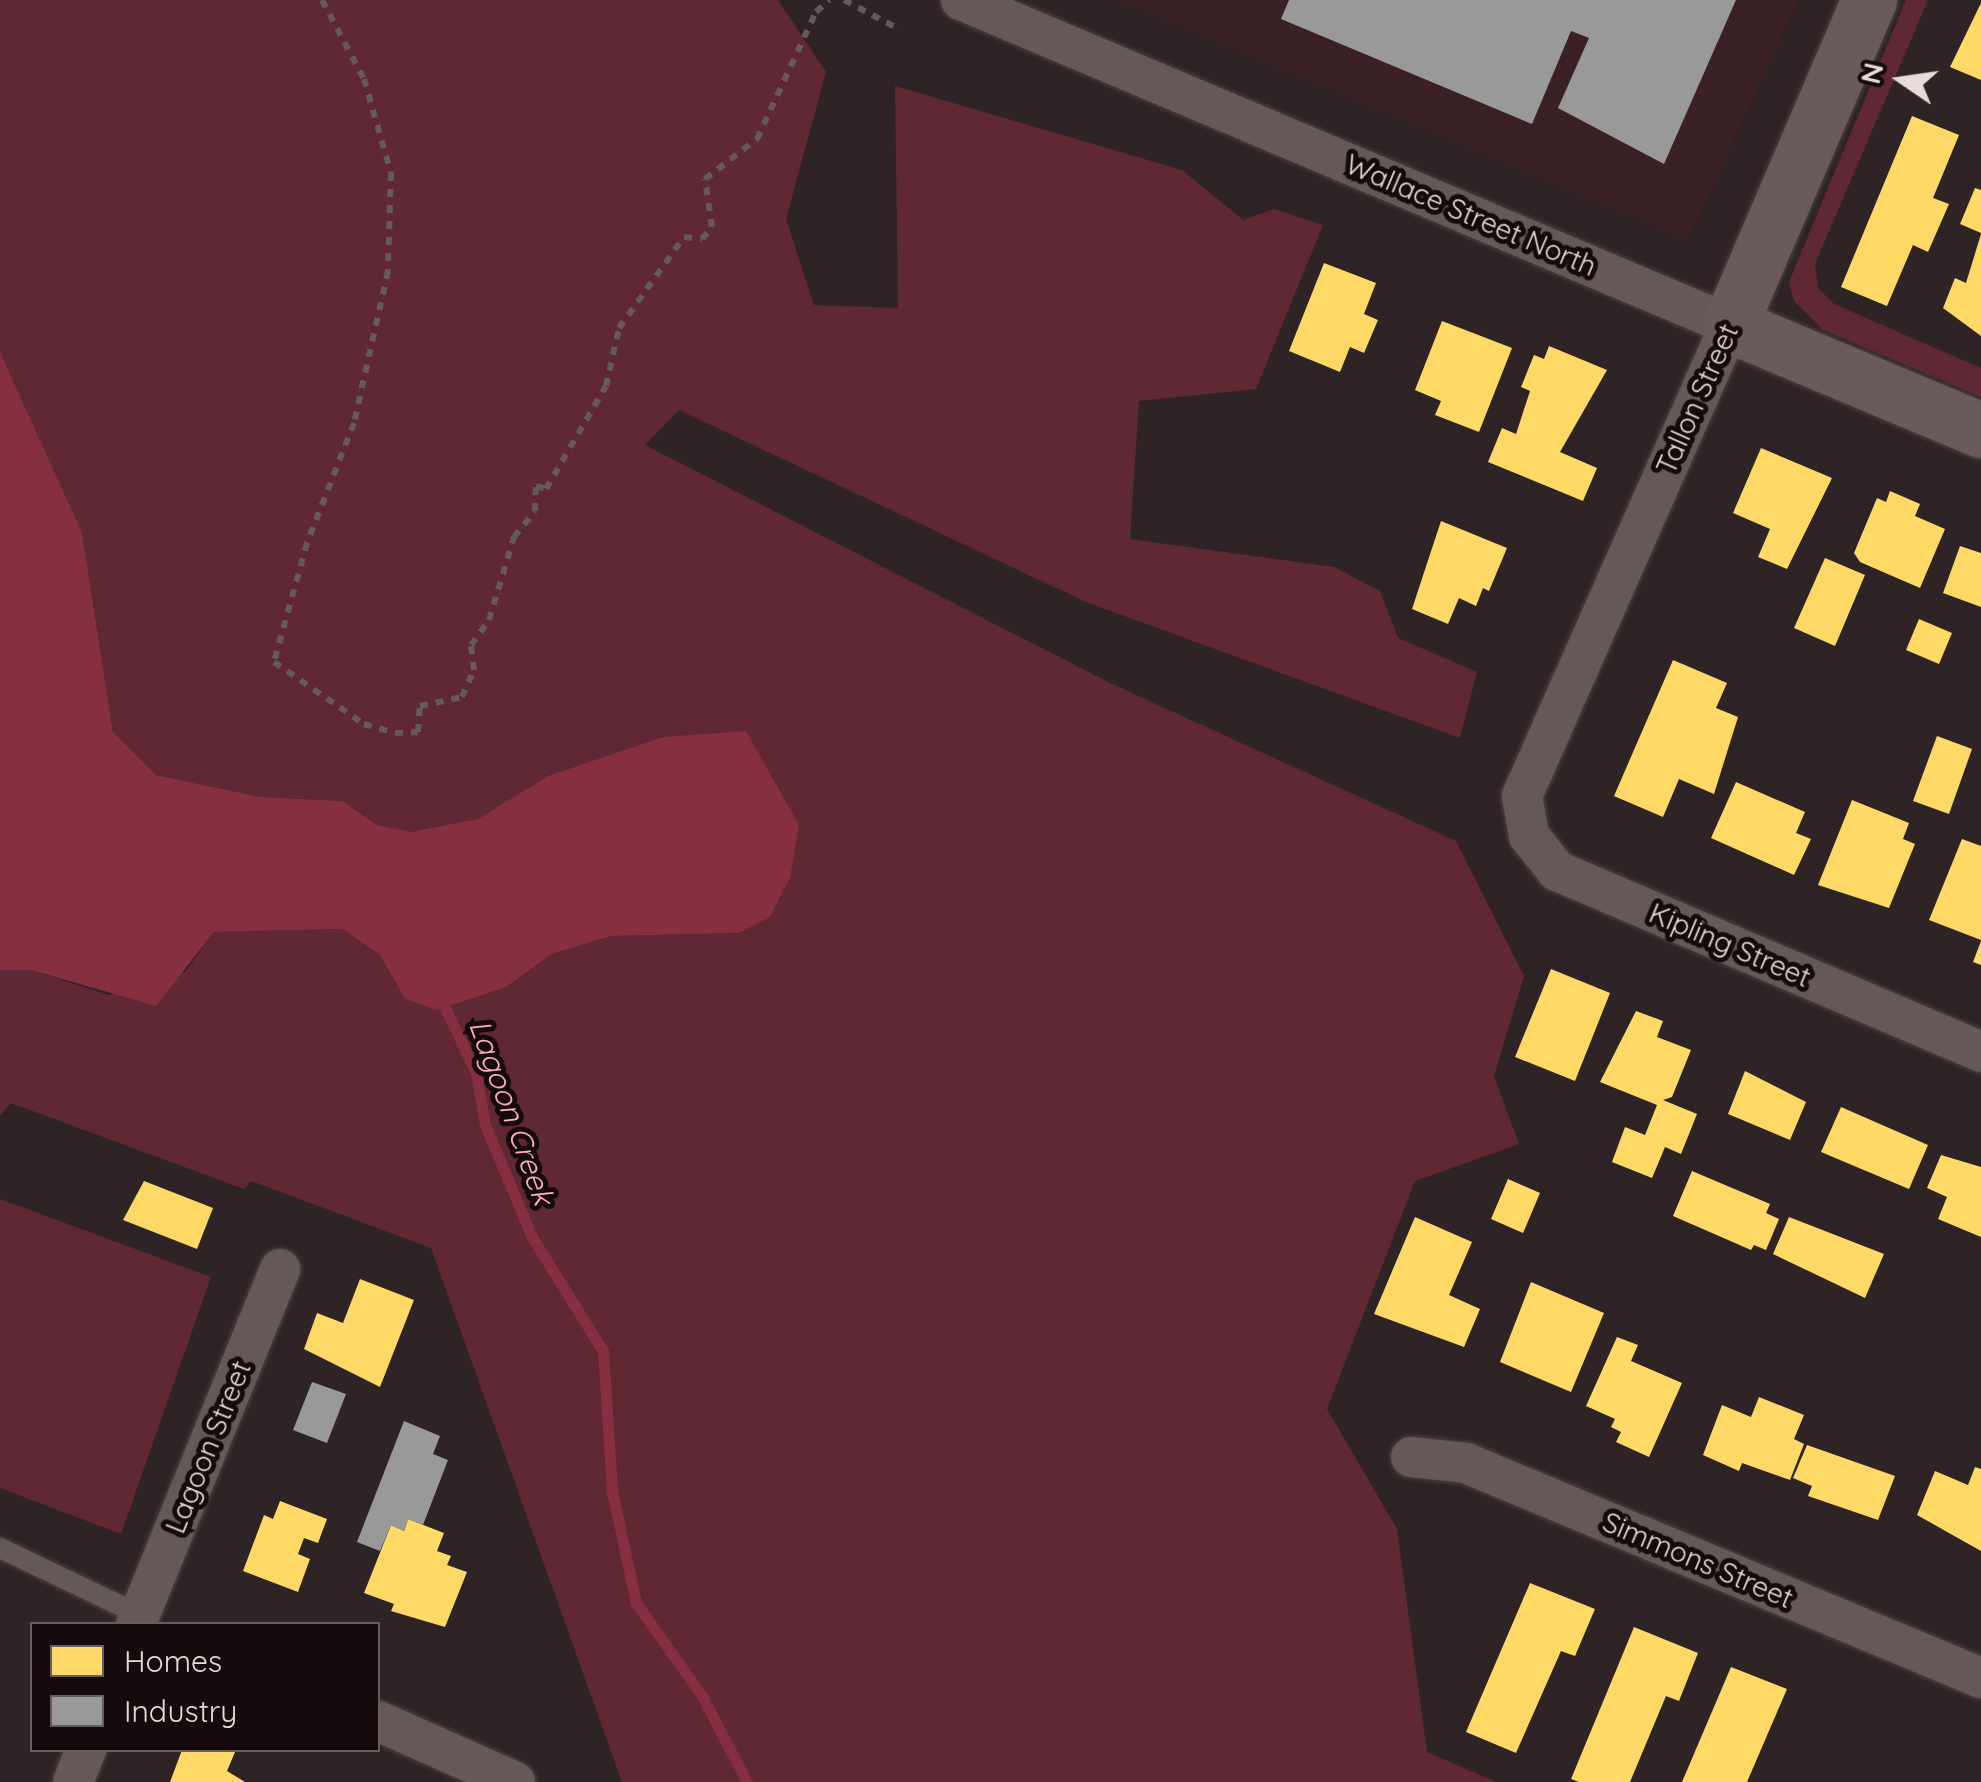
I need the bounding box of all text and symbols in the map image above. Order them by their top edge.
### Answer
north arrow [1851,30,1951,130]
text: N [1852,59,1891,87]
street label: Wallace Street North [1341,147,1601,283]
street label: Tallon Street [1649,319,1745,479]
street label: Kipling Street [1644,896,1816,994]
water label: Lagoon Creek [462,1014,562,1210]
street label: Lagoon Street [158,1356,258,1538]
street label: Simmons Street [1598,1505,1798,1615]
legend [30,1622,380,1752]
text: Homes [124,1642,222,1680]
text: Industry [124,1692,237,1730]

